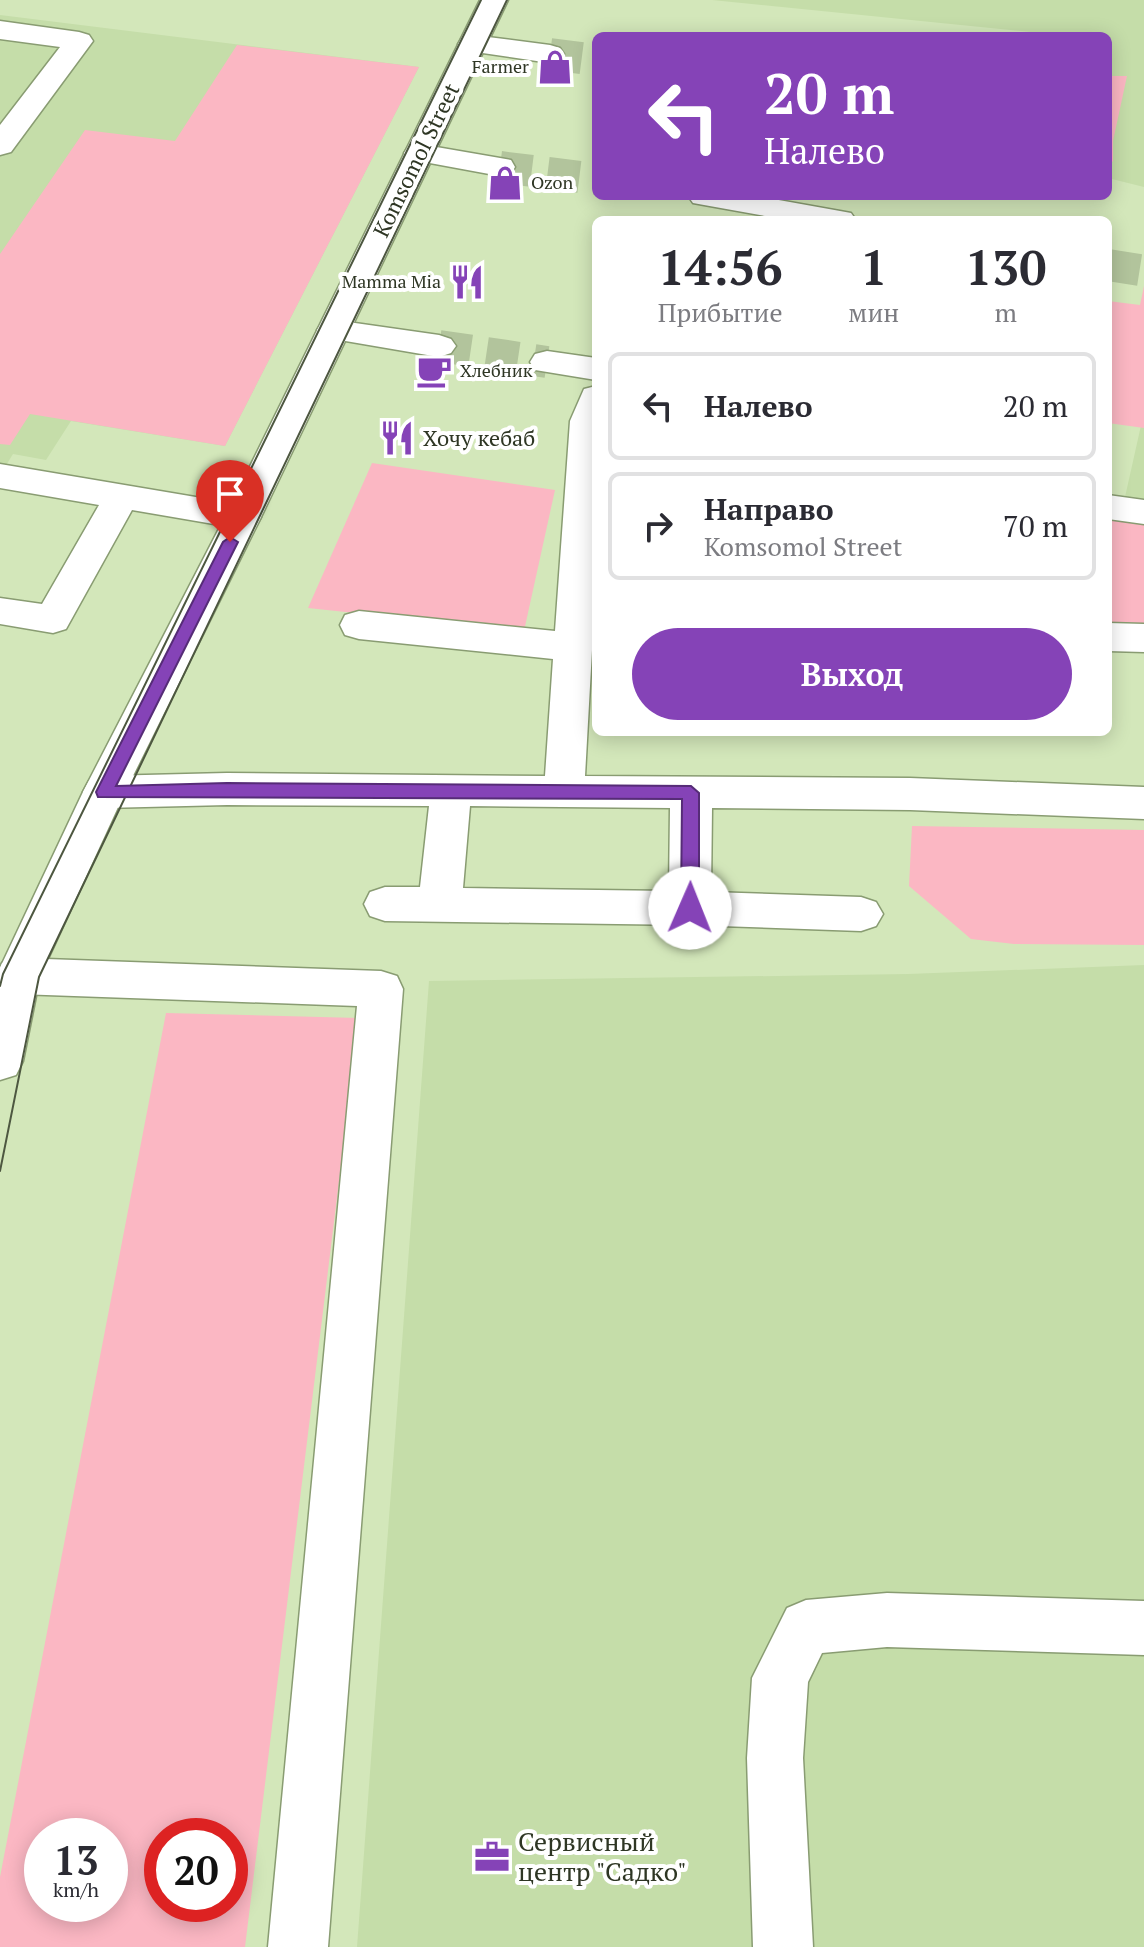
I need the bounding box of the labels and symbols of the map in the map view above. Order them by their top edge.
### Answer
shop icon: Farmer [536,48,574,86]
place label: Farmer [472,54,529,78]
street label: Komsomol Street [366,78,465,242]
shop icon: Ozon [486,164,524,202]
place label: Ozon [531,170,574,194]
restaurant icon: Mamma Mia [448,263,486,301]
place label: Mamma Mia [342,269,441,293]
cafe icon: Хлебник [415,352,453,390]
place label: Хлебник [460,358,533,382]
restaurant icon: Хочу кебаб [378,419,416,457]
place label: Хочу кебаб [423,423,535,452]
pin [196,460,264,542]
position arrow [648,866,732,950]
speed limit sign: 20 [144,1818,248,1922]
place label: Сервисный центр "Садко" [518,1824,687,1888]
office icon: Сервисный центр "Садко" [473,1838,511,1876]

